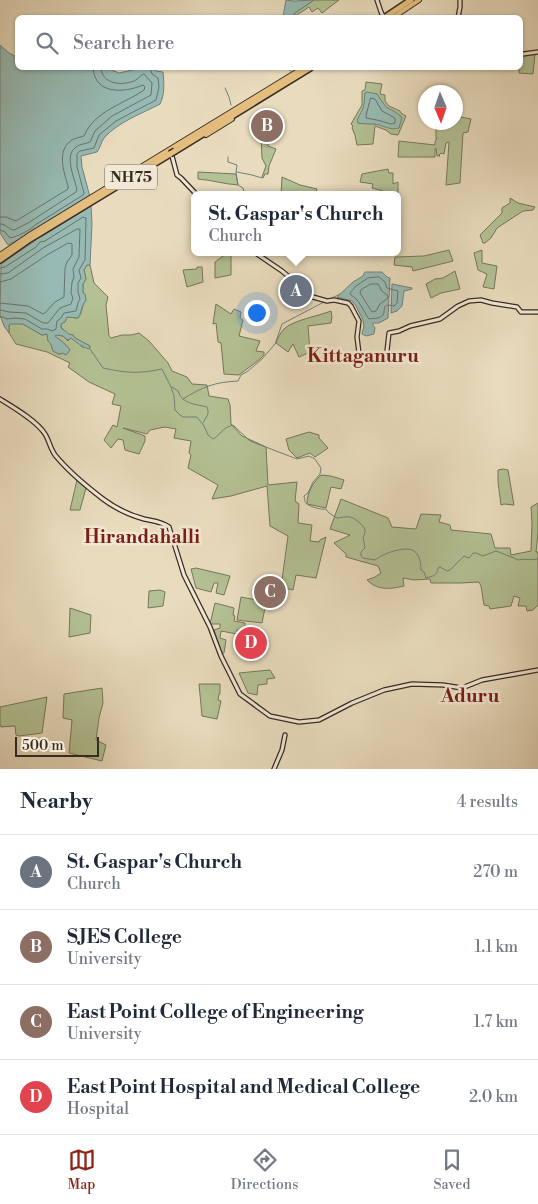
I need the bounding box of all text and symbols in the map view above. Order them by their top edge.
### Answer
search box [15,15,523,70]
icon: search [33,29,61,57]
text: Search here [73,31,174,55]
north arrow [418,85,463,130]
pin: B [251,107,283,145]
road number: NH75 [105,164,157,190]
popup [191,191,401,256]
text: St. Gaspar's Church [208,202,384,226]
text: Church [208,226,262,246]
pin: A [280,272,312,310]
your location [244,300,270,326]
district label: Kittaganuru [307,344,419,368]
district label: Hirandahalli [84,525,200,549]
pin: C [254,573,286,611]
pin: D [235,624,267,662]
district label: Aduru [440,684,500,708]
scale bar [15,734,99,757]
text: 500 m [22,737,63,755]
text: Nearby [20,789,93,815]
text: 4 results [457,792,518,812]
text: St. Gaspar's Church [67,850,242,874]
text: A [30,862,42,882]
text: 270 m [473,862,518,882]
text: Church [67,874,121,894]
text: SJES College [67,925,182,949]
text: B [30,937,42,957]
text: 1.1 km [474,937,518,957]
text: University [67,949,141,969]
text: East Point College of Engineering [67,1000,364,1024]
text: C [30,1012,42,1032]
text: 1.7 km [474,1012,518,1032]
text: University [67,1024,141,1044]
text: East Point Hospital and Medical College [67,1075,420,1099]
text: D [30,1087,42,1107]
text: 2.0 km [469,1087,518,1107]
text: Hospital [67,1099,129,1119]
tab: Map [68,1146,96,1194]
tab: Directions [231,1146,298,1194]
tab: Saved [434,1146,470,1194]

